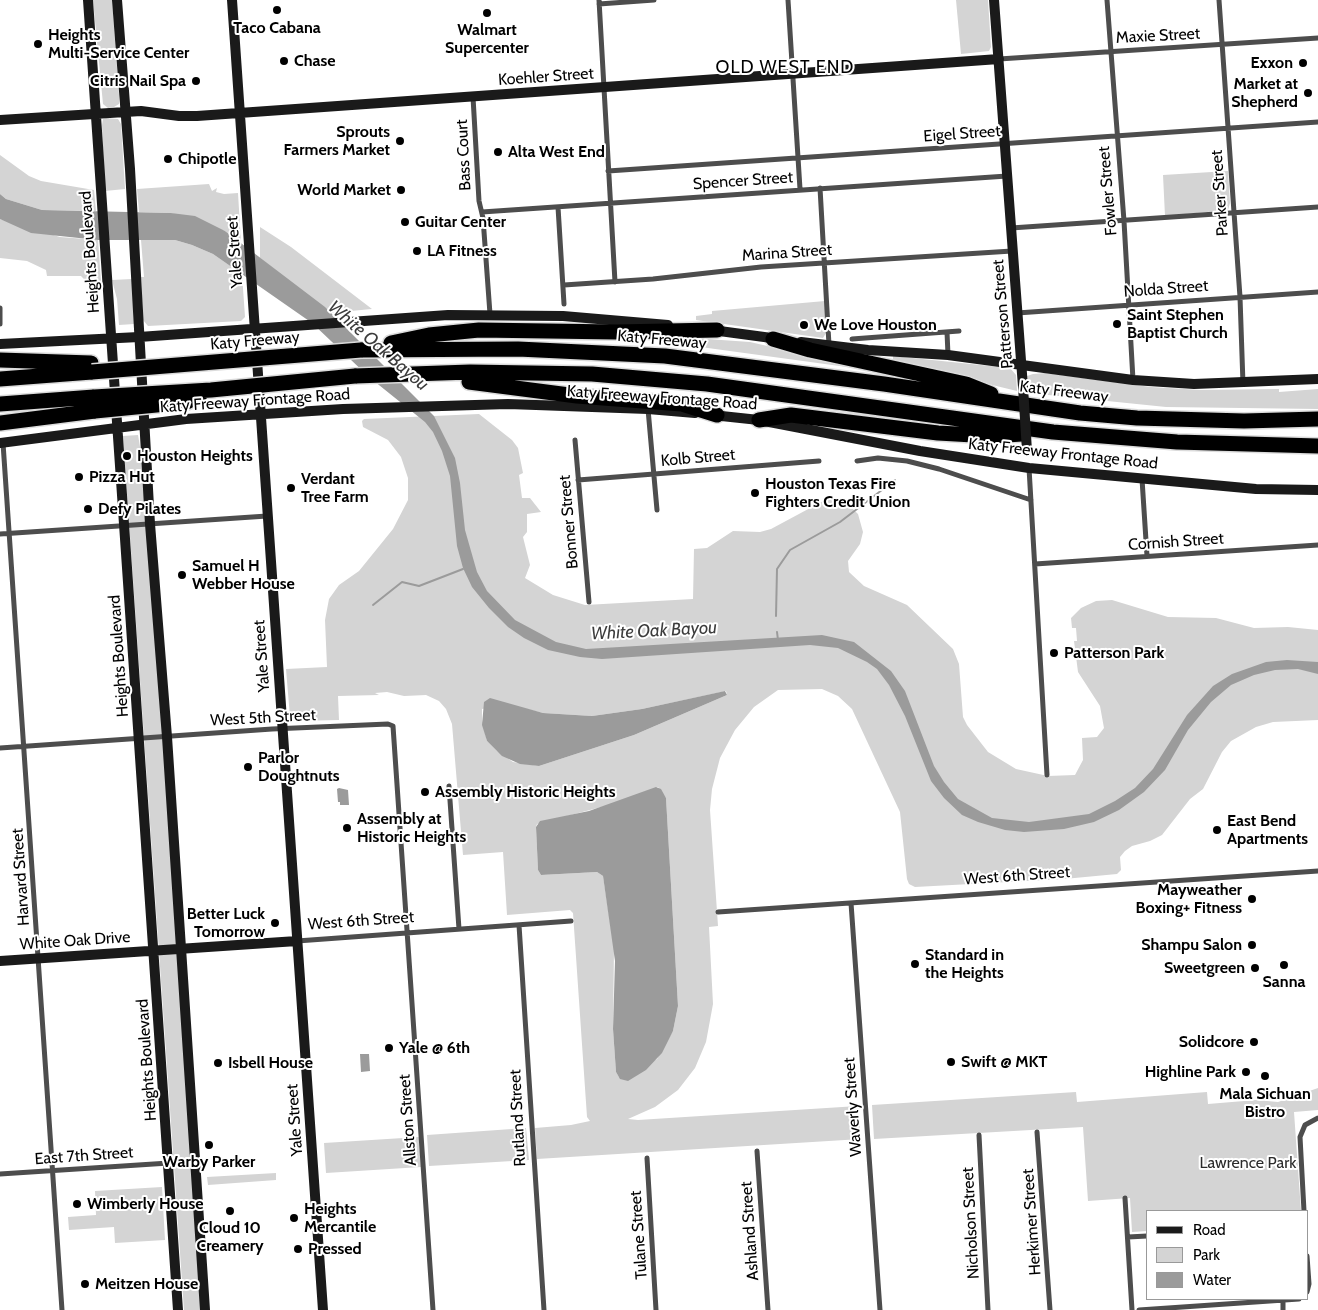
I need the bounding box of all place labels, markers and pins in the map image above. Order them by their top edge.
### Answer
marker: Taco Cabana [271,4,283,16]
marker: Walmart Supercenter [481,7,493,19]
place label: Taco Cabana [233,18,321,38]
place label: Walmart Supercenter [445,20,529,58]
place label: Heights Multi-Service Center [48,25,189,63]
marker: Heights Multi-Service Center [32,38,44,50]
place label: Chase [294,51,336,71]
place label: Exxon [1251,53,1293,73]
marker: Chase [278,55,290,67]
marker: Exxon [1297,57,1309,69]
place label: Citris Nail Spa [90,71,186,91]
place label: Market at Shepherd [1231,74,1298,112]
marker: Citris Nail Spa [190,75,202,87]
marker: Market at Shepherd [1302,87,1314,99]
place label: Sprouts Farmers Market [284,122,390,160]
marker: Sprouts Farmers Market [394,135,406,147]
place label: Alta West End [508,142,605,162]
marker: Alta West End [492,146,504,158]
place label: Chipotle [178,149,236,169]
marker: Chipotle [162,153,174,165]
place label: World Market [297,180,391,200]
marker: World Market [395,184,407,196]
place label: Guitar Center [415,212,506,232]
marker: Guitar Center [399,216,411,228]
place label: LA Fitness [427,241,497,261]
marker: LA Fitness [411,245,423,257]
place label: Saint Stephen Baptist Church [1127,305,1228,343]
place label: We Love Houston [814,315,937,335]
marker: Saint Stephen Baptist Church [1111,318,1123,330]
marker: We Love Houston [798,319,810,331]
place label: Houston Heights [137,446,253,466]
marker: Houston Heights [121,450,133,462]
place label: Pizza Hut [89,467,155,487]
place label: Verdant Tree Farm [301,469,369,507]
marker: Pizza Hut [73,471,85,483]
place label: Houston Texas Fire Fighters Credit Union [765,474,910,512]
marker: Verdant Tree Farm [285,482,297,494]
marker: Houston Texas Fire Fighters Credit Union [749,487,761,499]
place label: Defy Pilates [98,499,181,519]
marker: Defy Pilates [82,503,94,515]
place label: Samuel H Webber House [192,556,295,594]
marker: Samuel H Webber House [176,569,188,581]
place label: Patterson Park [1064,643,1164,663]
marker: Patterson Park [1048,647,1060,659]
place label: Parlor Doughtnuts [258,748,339,786]
marker: Parlor Doughtnuts [242,761,254,773]
place label: Assembly Historic Heights [435,782,615,802]
marker: Assembly Historic Heights [419,786,431,798]
place label: Assembly at Historic Heights [357,809,466,847]
place label: East Bend Apartments [1227,811,1308,849]
marker: Assembly at Historic Heights [341,822,353,834]
marker: East Bend Apartments [1211,824,1223,836]
place label: Mayweather Boxing+ Fitness [1136,880,1242,918]
marker: Mayweather Boxing+ Fitness [1246,893,1258,905]
place label: Better Luck Tomorrow [187,904,265,942]
marker: Better Luck Tomorrow [269,917,281,929]
place label: Shampu Salon [1141,935,1242,955]
marker: Shampu Salon [1246,939,1258,951]
place label: Standard in the Heights [925,945,1004,983]
marker: Standard in the Heights [909,958,921,970]
place label: Sweetgreen [1164,958,1245,978]
marker: Sanna [1278,959,1290,971]
marker: Sweetgreen [1249,962,1261,974]
place label: Sanna [1263,972,1305,992]
place label: Solidcore [1179,1032,1244,1052]
marker: Solidcore [1248,1036,1260,1048]
place label: Yale @ 6th [399,1038,470,1058]
marker: Yale @ 6th [383,1042,395,1054]
place label: Swift @ MKT [961,1052,1047,1072]
place label: Isbell House [228,1053,313,1073]
marker: Swift @ MKT [945,1056,957,1068]
marker: Isbell House [212,1057,224,1069]
place label: Highline Park [1145,1062,1236,1082]
marker: Highline Park [1240,1066,1252,1078]
marker: Mala Sichuan Bistro [1259,1070,1271,1082]
place label: Mala Sichuan Bistro [1219,1084,1311,1122]
marker: Warby Parker [203,1139,215,1151]
place label: Warby Parker [163,1152,255,1172]
place label: Wimberly House [87,1194,203,1214]
marker: Wimberly House [71,1198,83,1210]
place label: Heights Mercantile [304,1199,376,1237]
marker: Cloud 10 Creamery [224,1205,236,1217]
marker: Heights Mercantile [288,1212,300,1224]
place label: Cloud 10 Creamery [196,1218,264,1256]
place label: Pressed [308,1239,362,1259]
marker: Pressed [292,1243,304,1255]
place label: Meitzen House [95,1274,198,1294]
marker: Meitzen House [79,1278,91,1290]

